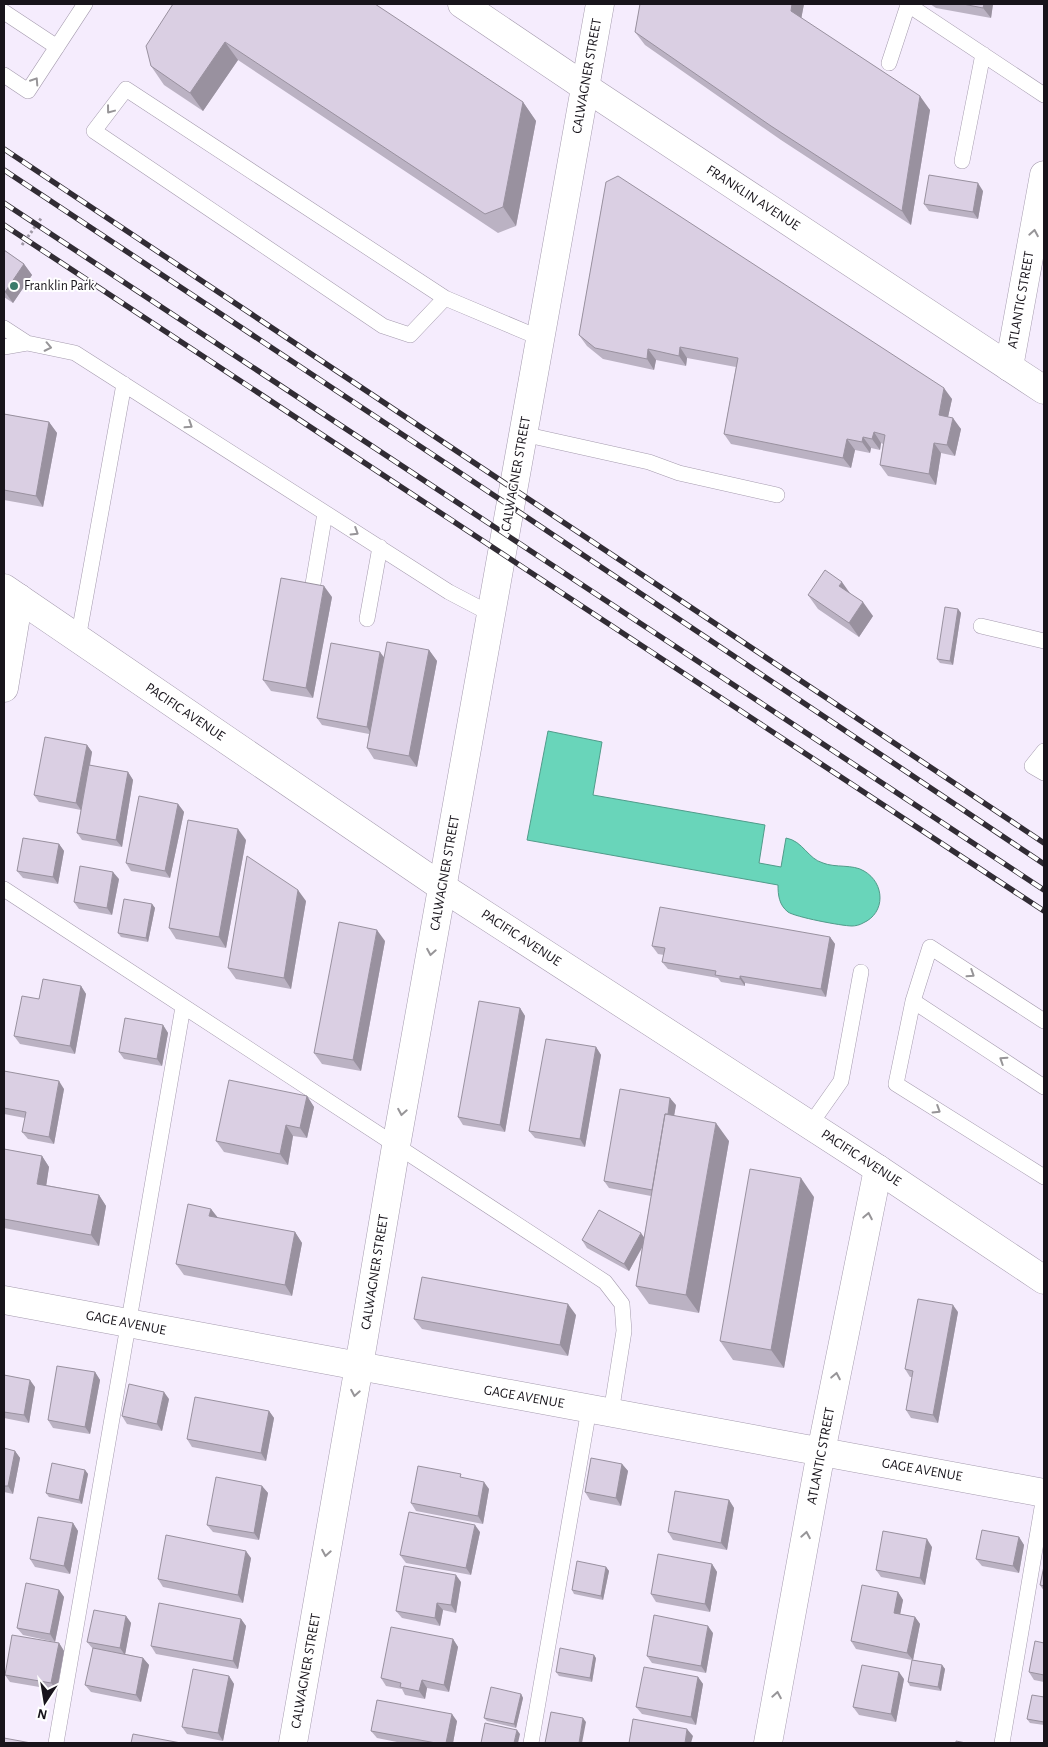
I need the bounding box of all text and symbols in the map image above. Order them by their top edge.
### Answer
street label: CALWAGNER STREET [570,17,604,135]
one-way arrow [28,78,38,87]
one-way arrow [107,104,115,113]
street label: FRANKLIN AVENUE [704,163,802,233]
one-way arrow [1028,228,1038,237]
street label: ATLANTIC STREET [1006,250,1036,350]
place label: Franklin Park [24,279,95,293]
marker: Franklin Park [8,280,20,292]
one-way arrow [43,341,52,352]
street label: CALWAGNER STREET [499,415,533,533]
one-way arrow [183,419,192,429]
one-way arrow [350,525,359,535]
street label: PACIFIC AVENUE [143,680,227,744]
street label: CALWAGNER STREET [428,814,462,932]
street label: PACIFIC AVENUE [479,907,564,969]
one-way arrow [426,948,437,956]
one-way arrow [965,967,974,977]
one-way arrow [1000,1057,1009,1066]
one-way arrow [932,1104,941,1114]
one-way arrow [398,1108,408,1116]
street label: PACIFIC AVENUE [819,1127,904,1189]
one-way arrow [862,1212,873,1221]
street label: CALWAGNER STREET [359,1213,391,1331]
street label: GAGE AVENUE [85,1308,167,1338]
one-way arrow [831,1371,841,1380]
street label: GAGE AVENUE [483,1383,565,1411]
one-way arrow [350,1389,360,1397]
street label: ATLANTIC STREET [805,1406,837,1506]
street label: GAGE AVENUE [881,1456,963,1484]
one-way arrow [800,1531,810,1540]
one-way arrow [322,1549,332,1557]
street label: CALWAGNER STREET [289,1612,323,1730]
north arrow [20,1677,70,1727]
one-way arrow [771,1691,782,1700]
text: N [36,1706,49,1722]

